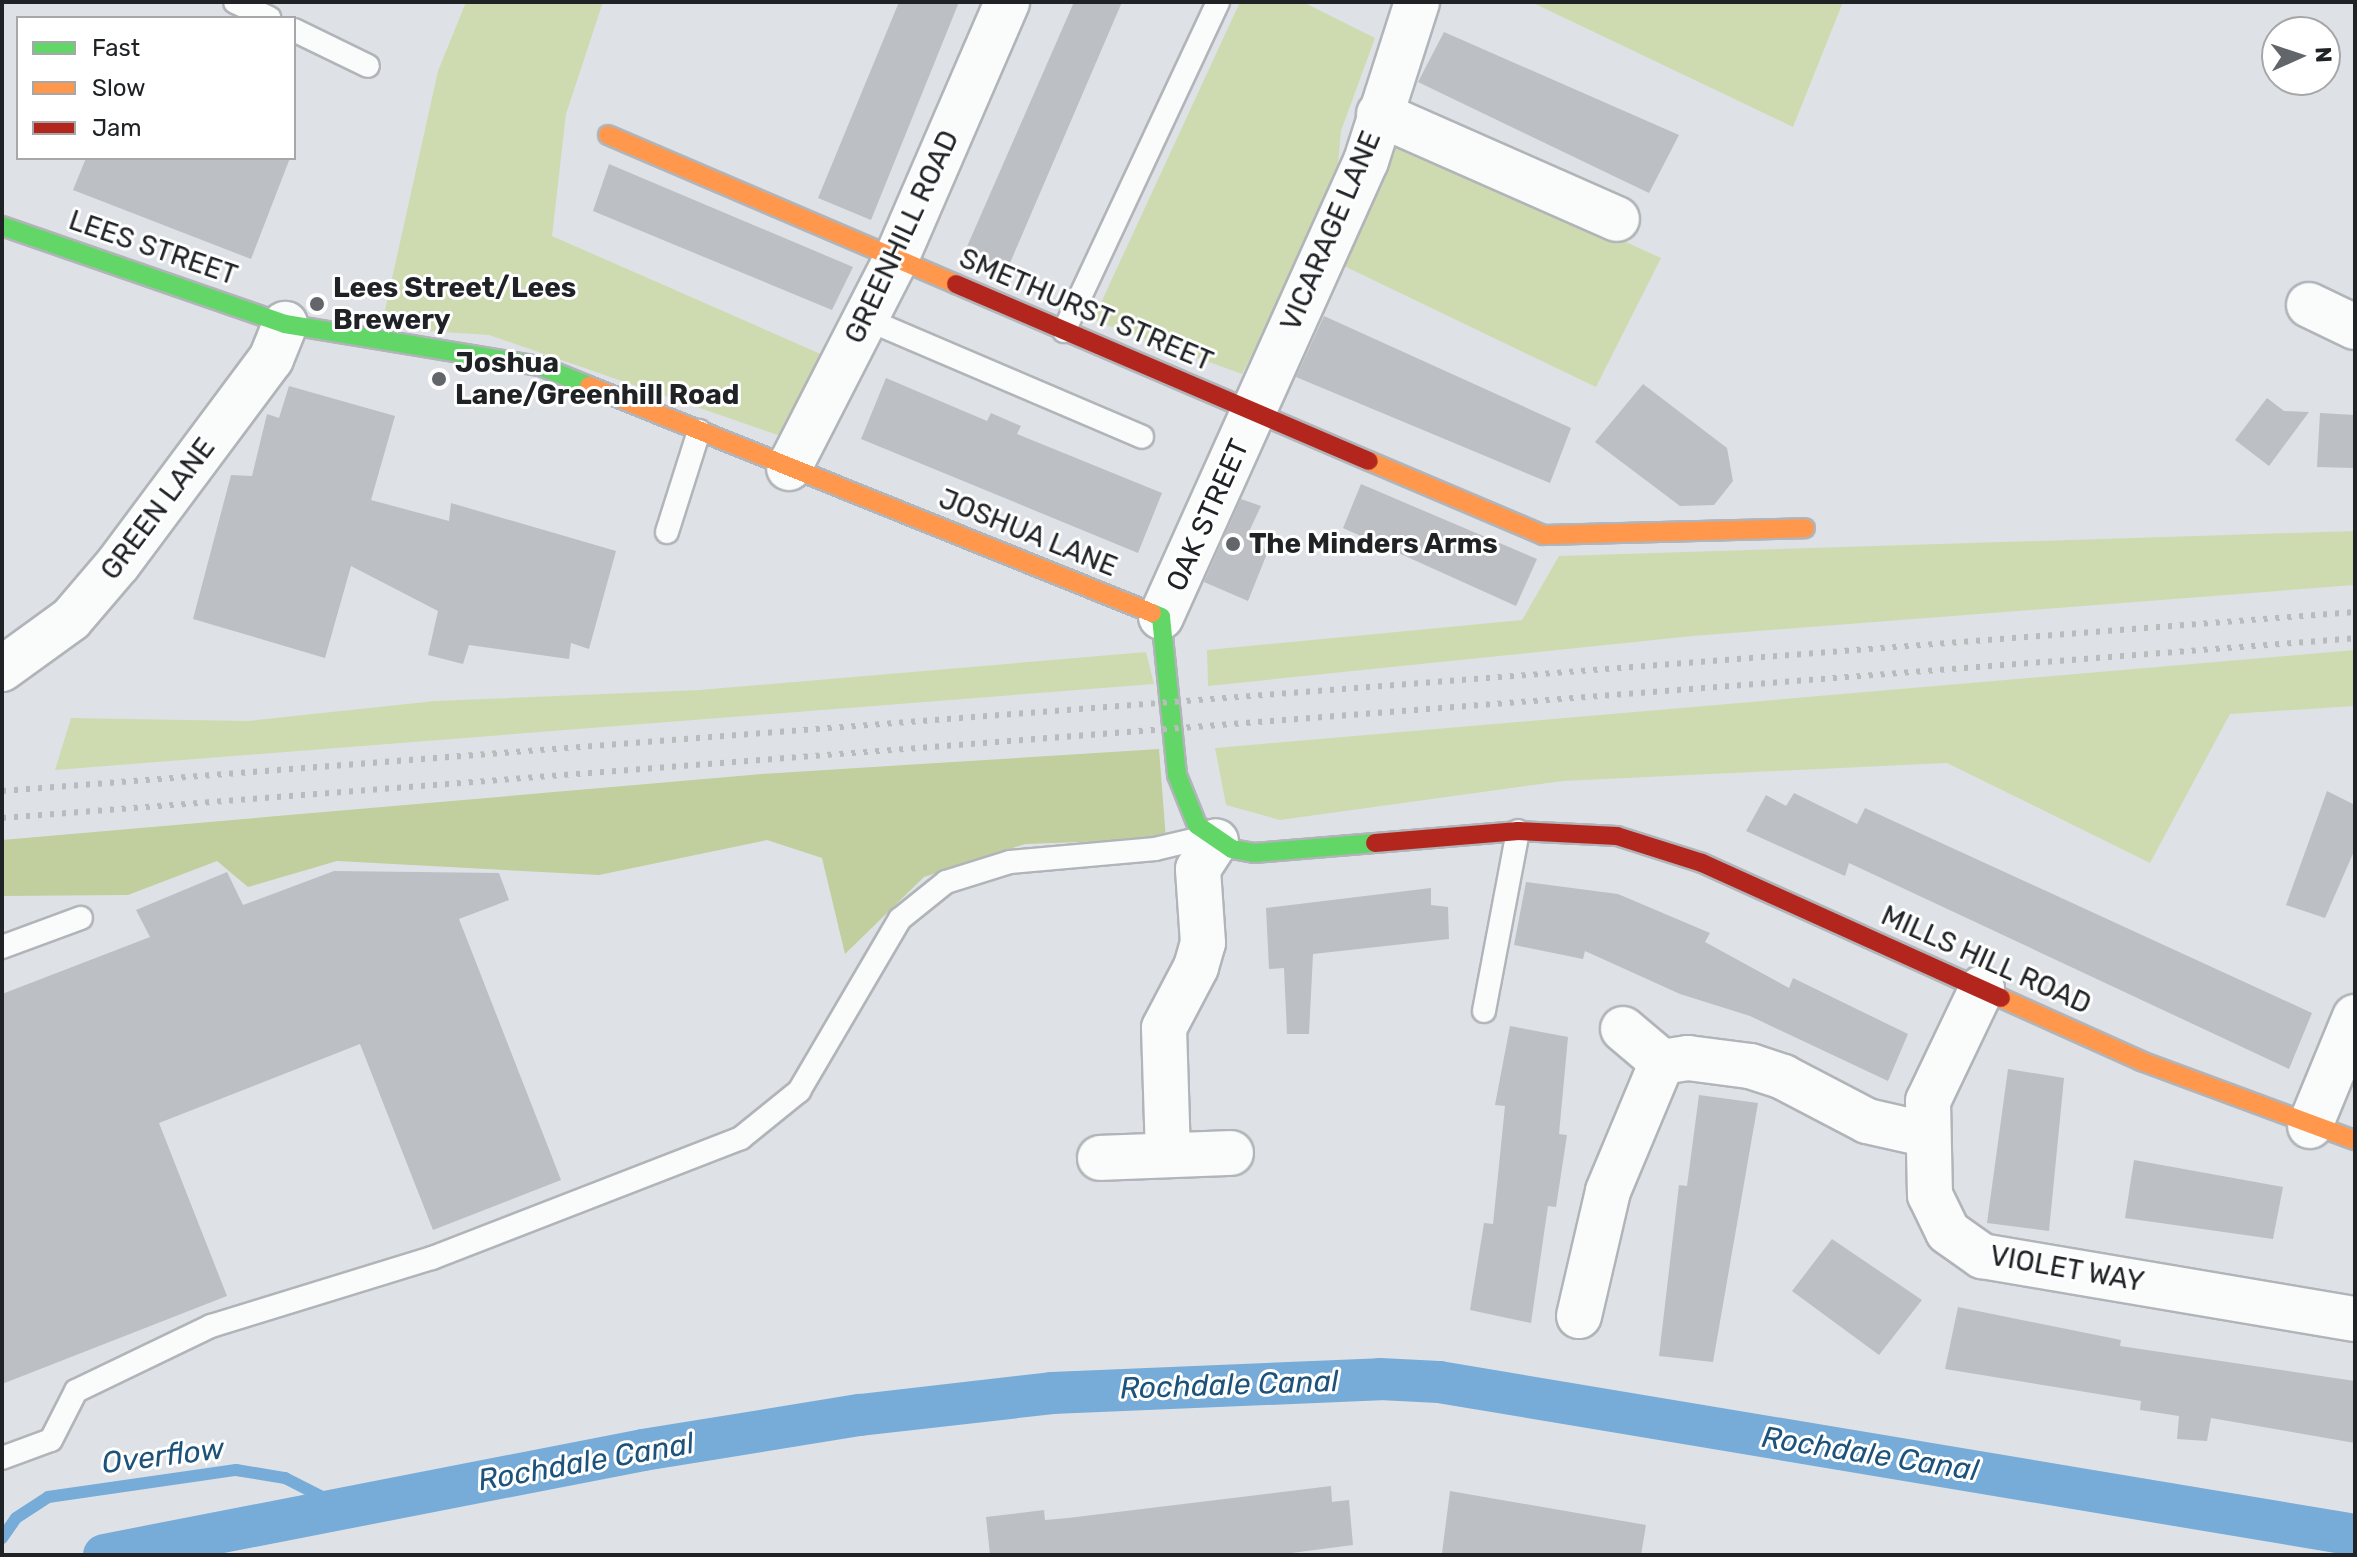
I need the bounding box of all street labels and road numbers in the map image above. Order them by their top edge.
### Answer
street label: GREENHILL ROAD [838,125,966,349]
street label: VICARAGE LANE [1274,126,1388,336]
street label: LEES STREET [64,203,242,293]
street label: SMETHURST STREET [954,241,1218,379]
street label: GREEN LANE [94,432,222,586]
street label: OAK STREET [1160,434,1256,596]
street label: JOSHUA LANE [934,482,1122,584]
street label: MILLS HILL ROAD [1876,899,2096,1021]
street label: VIOLET WAY [1987,1239,2147,1299]

